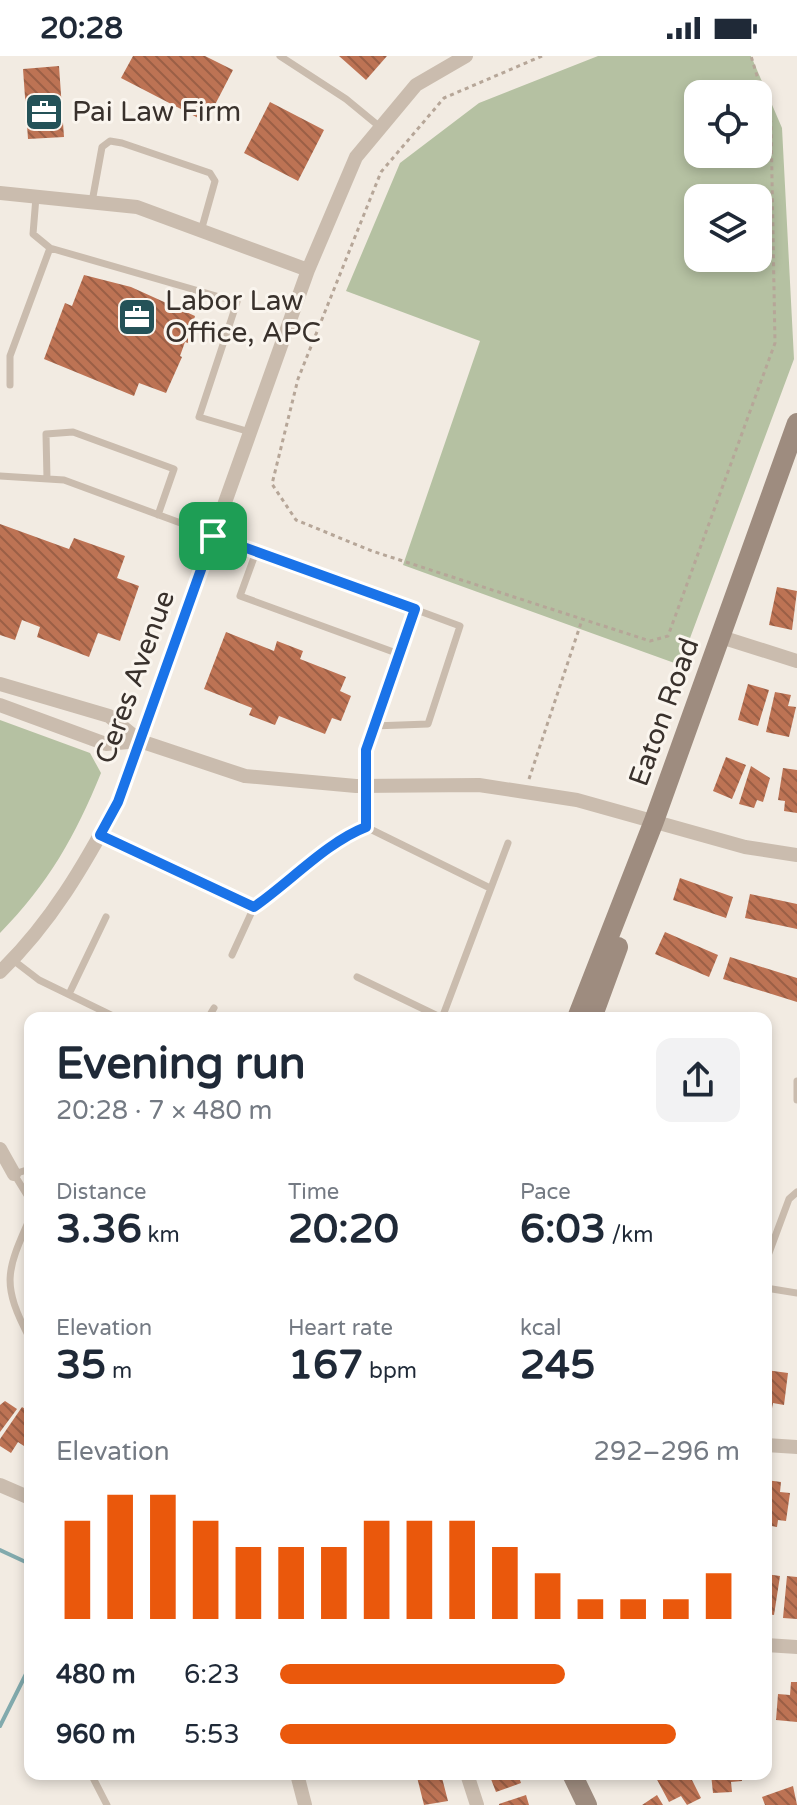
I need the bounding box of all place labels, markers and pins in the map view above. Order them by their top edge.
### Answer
office icon: Pai Law Firm [23,91,65,133]
place label: Pai Law Firm [72,95,241,129]
place label: Labor Law Office, APC [165,284,321,350]
office icon: Labor Law Office, APC [116,296,158,338]
pin [179,502,247,570]

